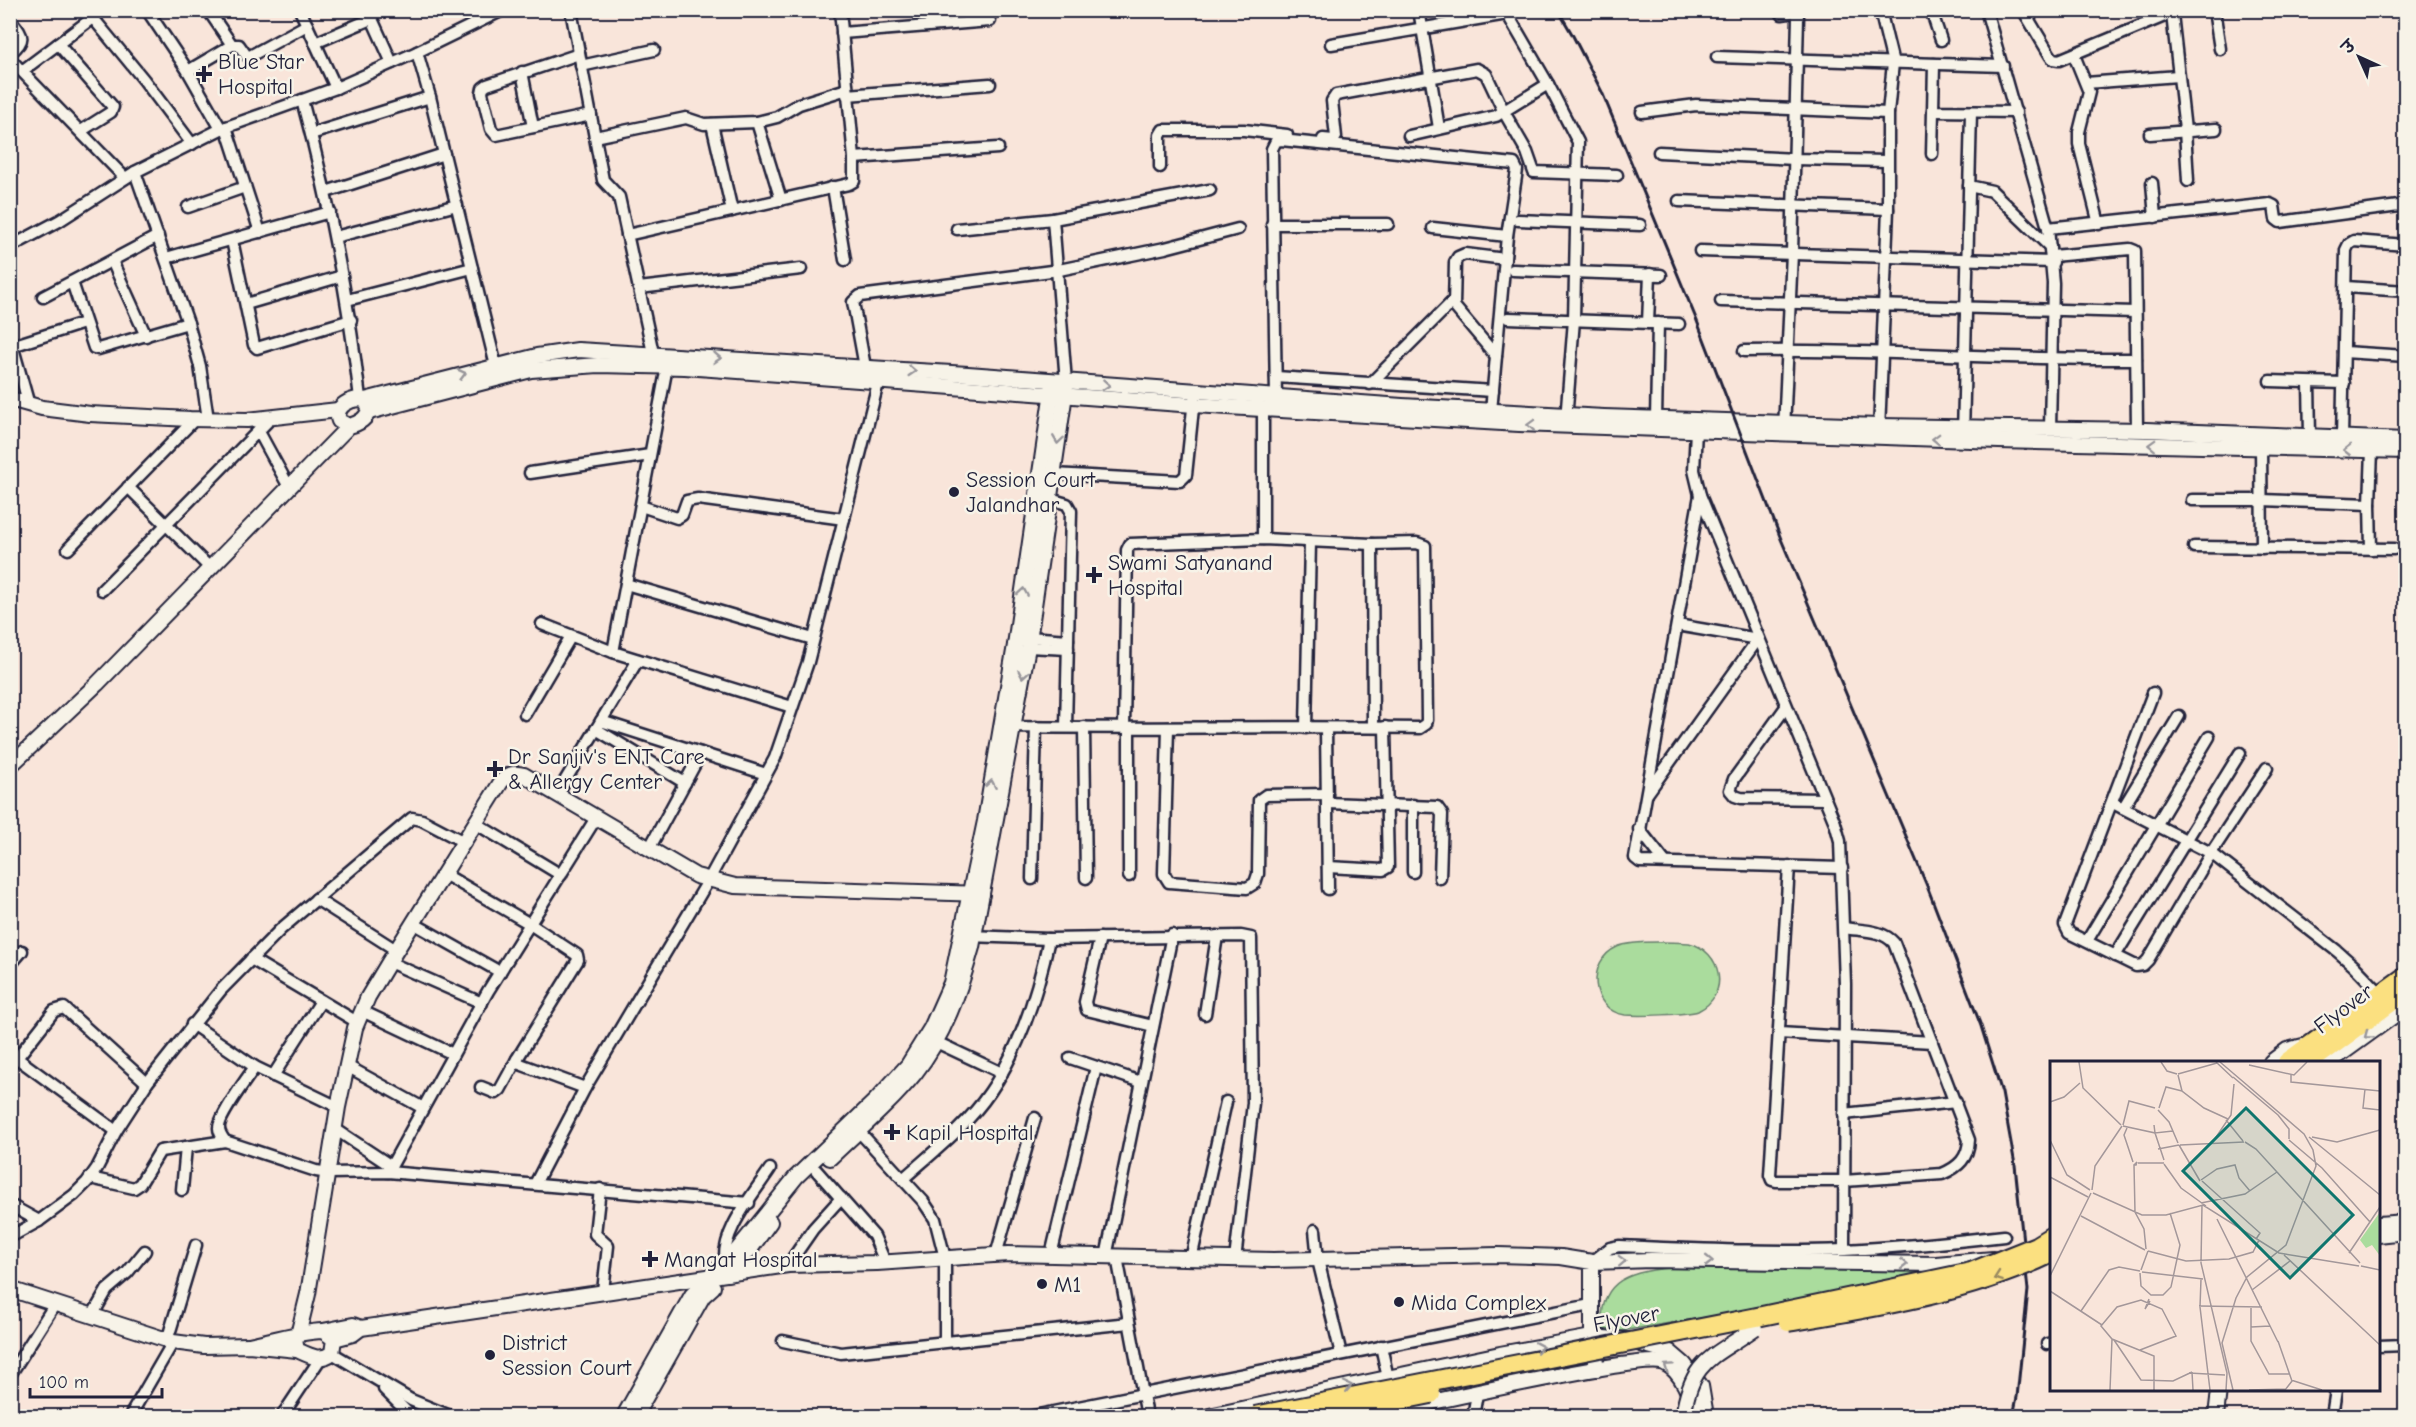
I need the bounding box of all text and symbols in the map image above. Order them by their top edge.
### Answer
north arrow [2329,27,2389,87]
text: उ [2338,36,2360,59]
place label: Blue Star Hospital [218,49,304,100]
marker: Blue Star Hospital [195,65,213,83]
one-way arrow [713,351,722,364]
one-way arrow [907,364,916,377]
one-way arrow [457,369,467,382]
one-way arrow [1102,378,1111,391]
one-way arrow [1527,418,1536,431]
one-way arrow [1932,433,1941,445]
one-way arrow [1053,436,1065,445]
one-way arrow [2148,439,2157,451]
one-way arrow [2343,444,2352,456]
place label: Session Court Jalandhar [966,467,1096,518]
marker: Session Court Jalandhar [947,485,961,499]
place label: Swami Satyanand Hospital [1108,550,1273,601]
marker: Swami Satyanand Hospital [1085,566,1103,584]
one-way arrow [1017,587,1029,596]
one-way arrow [1017,669,1030,679]
place label: Dr Sanjiv's ENT Care & Allergy Center [508,744,705,795]
marker: Dr Sanjiv's ENT Care & Allergy Center [486,760,504,778]
one-way arrow [984,779,997,789]
street label: Flyover [2309,978,2378,1039]
one-way arrow [2363,1027,2374,1038]
inset map [2050,1061,2380,1391]
place label: Kapil Hospital [906,1120,1034,1146]
marker: Kapil Hospital [883,1123,901,1141]
place label: Mangat Hospital [664,1247,818,1273]
marker: Mangat Hospital [641,1250,659,1268]
one-way arrow [1617,1254,1626,1267]
one-way arrow [1705,1255,1714,1267]
one-way arrow [1900,1258,1909,1270]
one-way arrow [1993,1269,2004,1282]
place label: M1 [1054,1272,1081,1298]
marker: M1 [1035,1277,1049,1291]
place label: Mida Complex [1411,1290,1547,1316]
marker: Mida Complex [1392,1295,1406,1309]
street label: Flyover [1591,1300,1662,1338]
place label: District Session Court [502,1330,632,1381]
one-way arrow [1534,1341,1544,1354]
marker: District Session Court [483,1348,497,1362]
scale bar [30,1361,162,1399]
one-way arrow [1663,1364,1674,1375]
text: 100 m [39,1372,89,1393]
one-way arrow [1343,1380,1353,1393]

